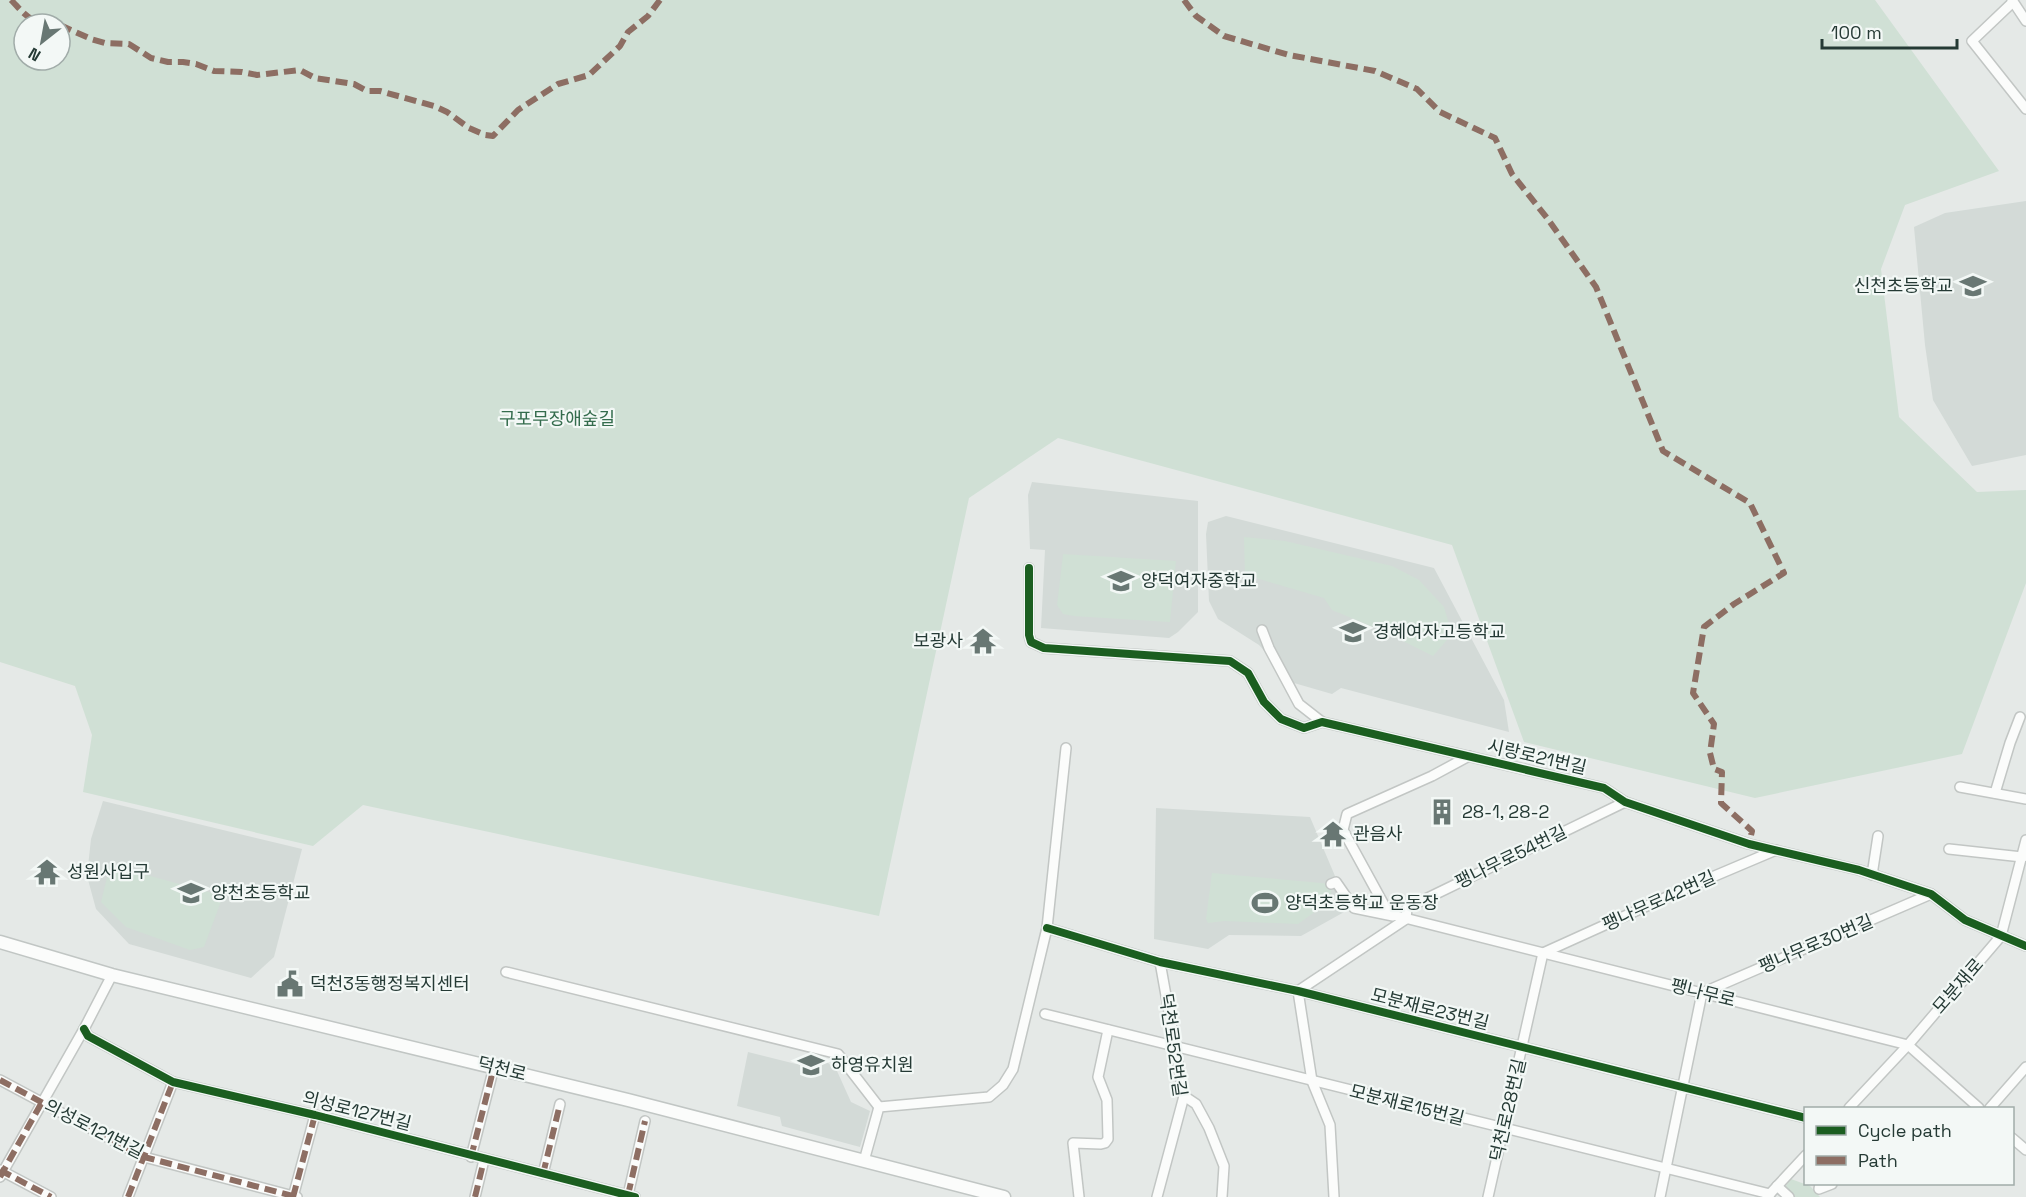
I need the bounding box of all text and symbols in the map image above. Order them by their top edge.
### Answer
north arrow [12,12,72,72]
scale bar [1822,12,1957,50]
text: 100 m [1831,21,1882,44]
text: N [25,43,45,66]
school or university icon: 신천초등학교 [1958,271,1988,301]
place label: 신천초등학교 [1854,274,1953,297]
park label: 구포무장애숲길 [499,407,615,430]
school or university icon: 양덕여자중학교 [1106,566,1136,596]
place label: 양덕여자중학교 [1141,569,1257,592]
school or university icon: 경혜여자고등학교 [1338,617,1368,647]
place label: 경혜여자고등학교 [1373,620,1505,643]
temple icon: 보광사 [968,626,998,656]
place label: 보광사 [913,629,963,652]
street label: 시랑로21번길 [1485,734,1589,779]
building icon: 28-1, 28-2 [1427,797,1457,827]
place label: 28-1, 28-2 [1462,800,1549,823]
temple icon: 관음사 [1318,819,1348,849]
street label: 팽나무로54번길 [1451,820,1570,893]
place label: 관음사 [1353,822,1403,845]
temple icon: 성원사입구 [32,857,62,887]
place label: 성원사입구 [67,860,150,883]
street label: 팽나무로42번길 [1599,865,1719,936]
school or university icon: 양천초등학교 [176,878,206,908]
place label: 양천초등학교 [211,881,310,904]
sports icon: 양덕초등학교 운동장 [1250,888,1280,918]
place label: 양덕초등학교 운동장 [1285,891,1439,914]
street label: 팽나무로30번길 [1755,909,1876,978]
street label: 모분재로 [1927,953,1988,1018]
public building icon: 덕천3동행정복지센터 [275,969,305,999]
place label: 덕천3동행정복지센터 [310,972,470,995]
street label: 팽나무로 [1668,973,1738,1012]
street label: 모분재로23번길 [1369,983,1492,1034]
street label: 덕천로52번길 [1155,992,1192,1098]
school or university icon: 하영유치원 [796,1050,826,1080]
street label: 덕천로 [475,1051,529,1086]
place label: 하영유치원 [831,1053,914,1076]
street label: 덕천로28번길 [1485,1056,1531,1164]
street label: 모분재로15번길 [1347,1079,1467,1130]
street label: 의성로127번길 [300,1086,414,1135]
street label: 의성로121번길 [41,1094,148,1163]
legend [1804,1107,2014,1185]
text: Cycle path [1858,1119,1952,1142]
text: Path [1858,1149,1898,1172]

